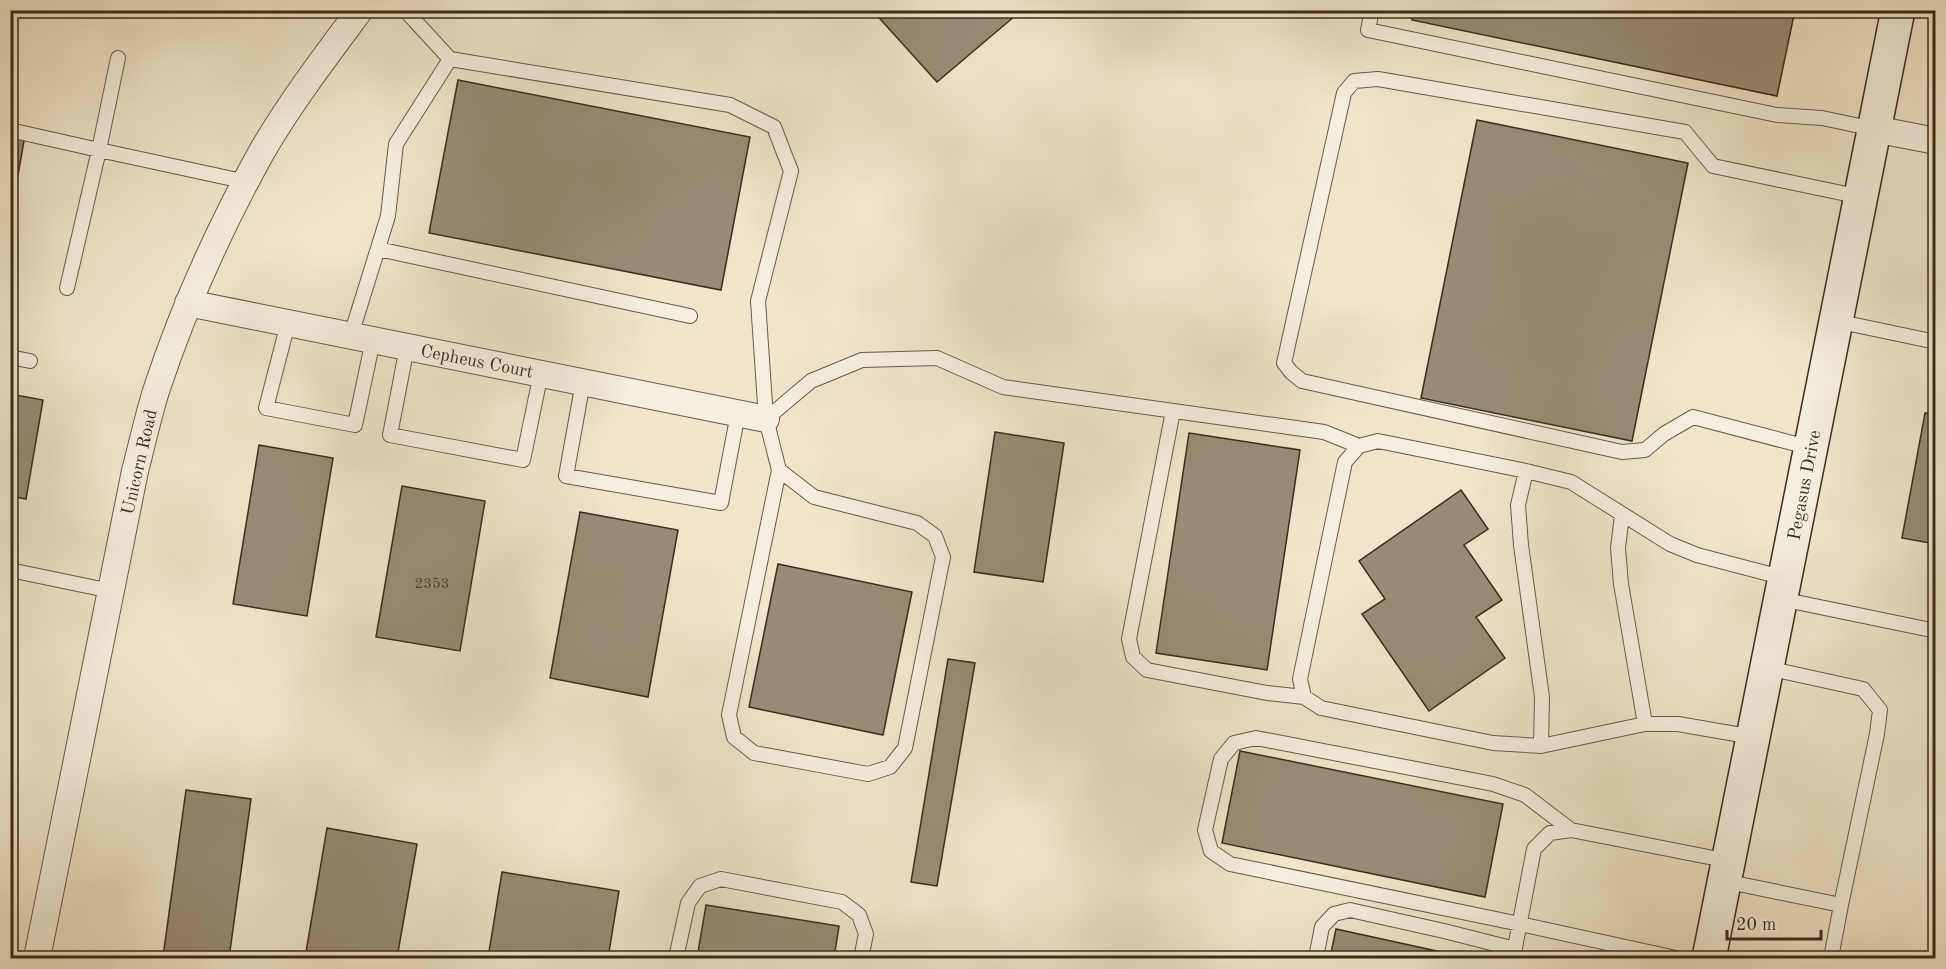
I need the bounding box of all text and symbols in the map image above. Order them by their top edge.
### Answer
street label: Cepheus Court [419,342,535,382]
street label: Unicorn Road [119,408,161,517]
street label: Pegasus Drive [1785,429,1824,542]
house number: 2353 [415,577,449,592]
scale bar [1727,903,1822,941]
text: 20 m [1736,916,1776,934]

